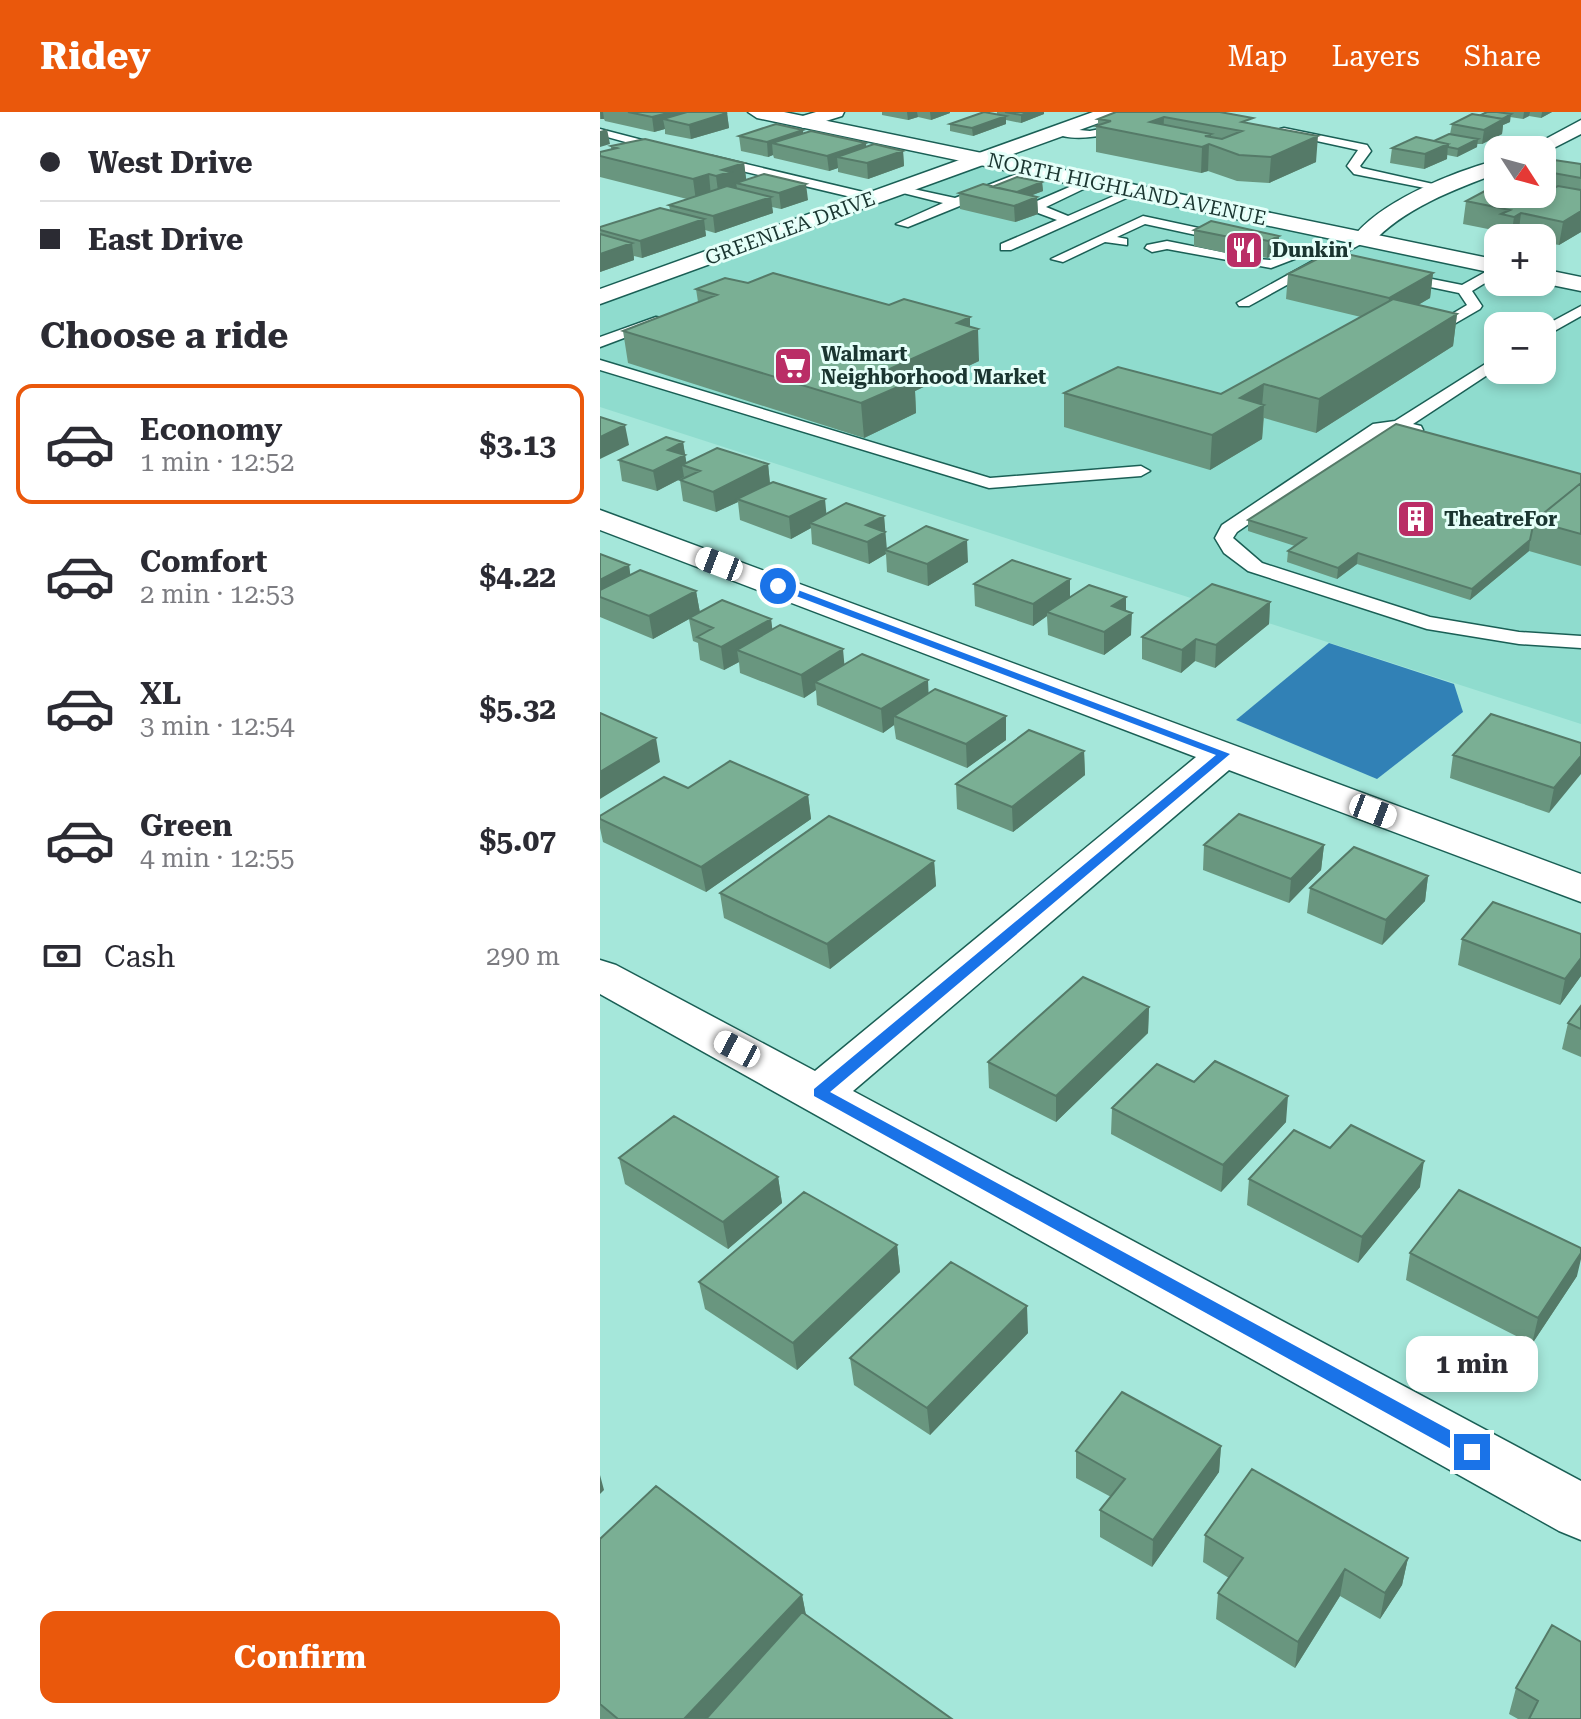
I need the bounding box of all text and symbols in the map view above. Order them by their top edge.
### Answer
text: Ridey [40,34,151,78]
text: Map [1228,40,1287,73]
text: Layers [1331,40,1420,73]
text: Share [1464,40,1541,73]
north arrow [1484,136,1556,208]
map controls [1484,136,1556,384]
text: West Drive [88,145,253,180]
street label: NORTH HIGHLAND AVENUE [985,148,1269,230]
street label: GREENLEA DRIVE [702,186,878,270]
text: East Drive [88,222,243,257]
button: + [1484,224,1556,296]
restaurant icon: Dunkin' [1223,229,1265,271]
place label: Dunkin' [1272,238,1352,262]
button: − [1484,312,1556,384]
text: Choose a ride [40,315,288,357]
place label: Walmart Neighborhood Market [821,342,1046,389]
supermarket icon: Walmart Neighborhood Market [772,345,814,387]
icon: car [44,408,116,480]
text: Economy [140,412,282,447]
text: $3.13 [479,427,556,462]
text: 1 min · 12:52 [140,447,295,477]
building icon: TheatreFor [1395,498,1437,540]
place label: TheatreFor [1444,507,1557,531]
icon: car [44,540,116,612]
text: Comfort [140,544,267,579]
car [692,544,746,584]
text: $4.22 [479,559,556,594]
route start [760,568,796,604]
text: 2 min · 12:53 [140,579,295,609]
icon: car [44,672,116,744]
text: XL [140,676,181,711]
text: $5.32 [479,691,556,726]
text: 3 min · 12:54 [140,711,295,741]
car [1346,791,1400,831]
icon: car [44,804,116,876]
text: Green [140,808,232,843]
text: $5.07 [479,823,556,858]
text: 4 min · 12:55 [140,843,295,873]
icon: cash [40,934,84,978]
text: Cash [104,939,175,974]
text: 290 m [486,941,560,971]
car [710,1027,764,1071]
callout: 1 min [1406,1336,1538,1392]
text: 1 min [1436,1349,1508,1379]
route end [1454,1434,1490,1470]
button: Confirm [40,1611,560,1703]

